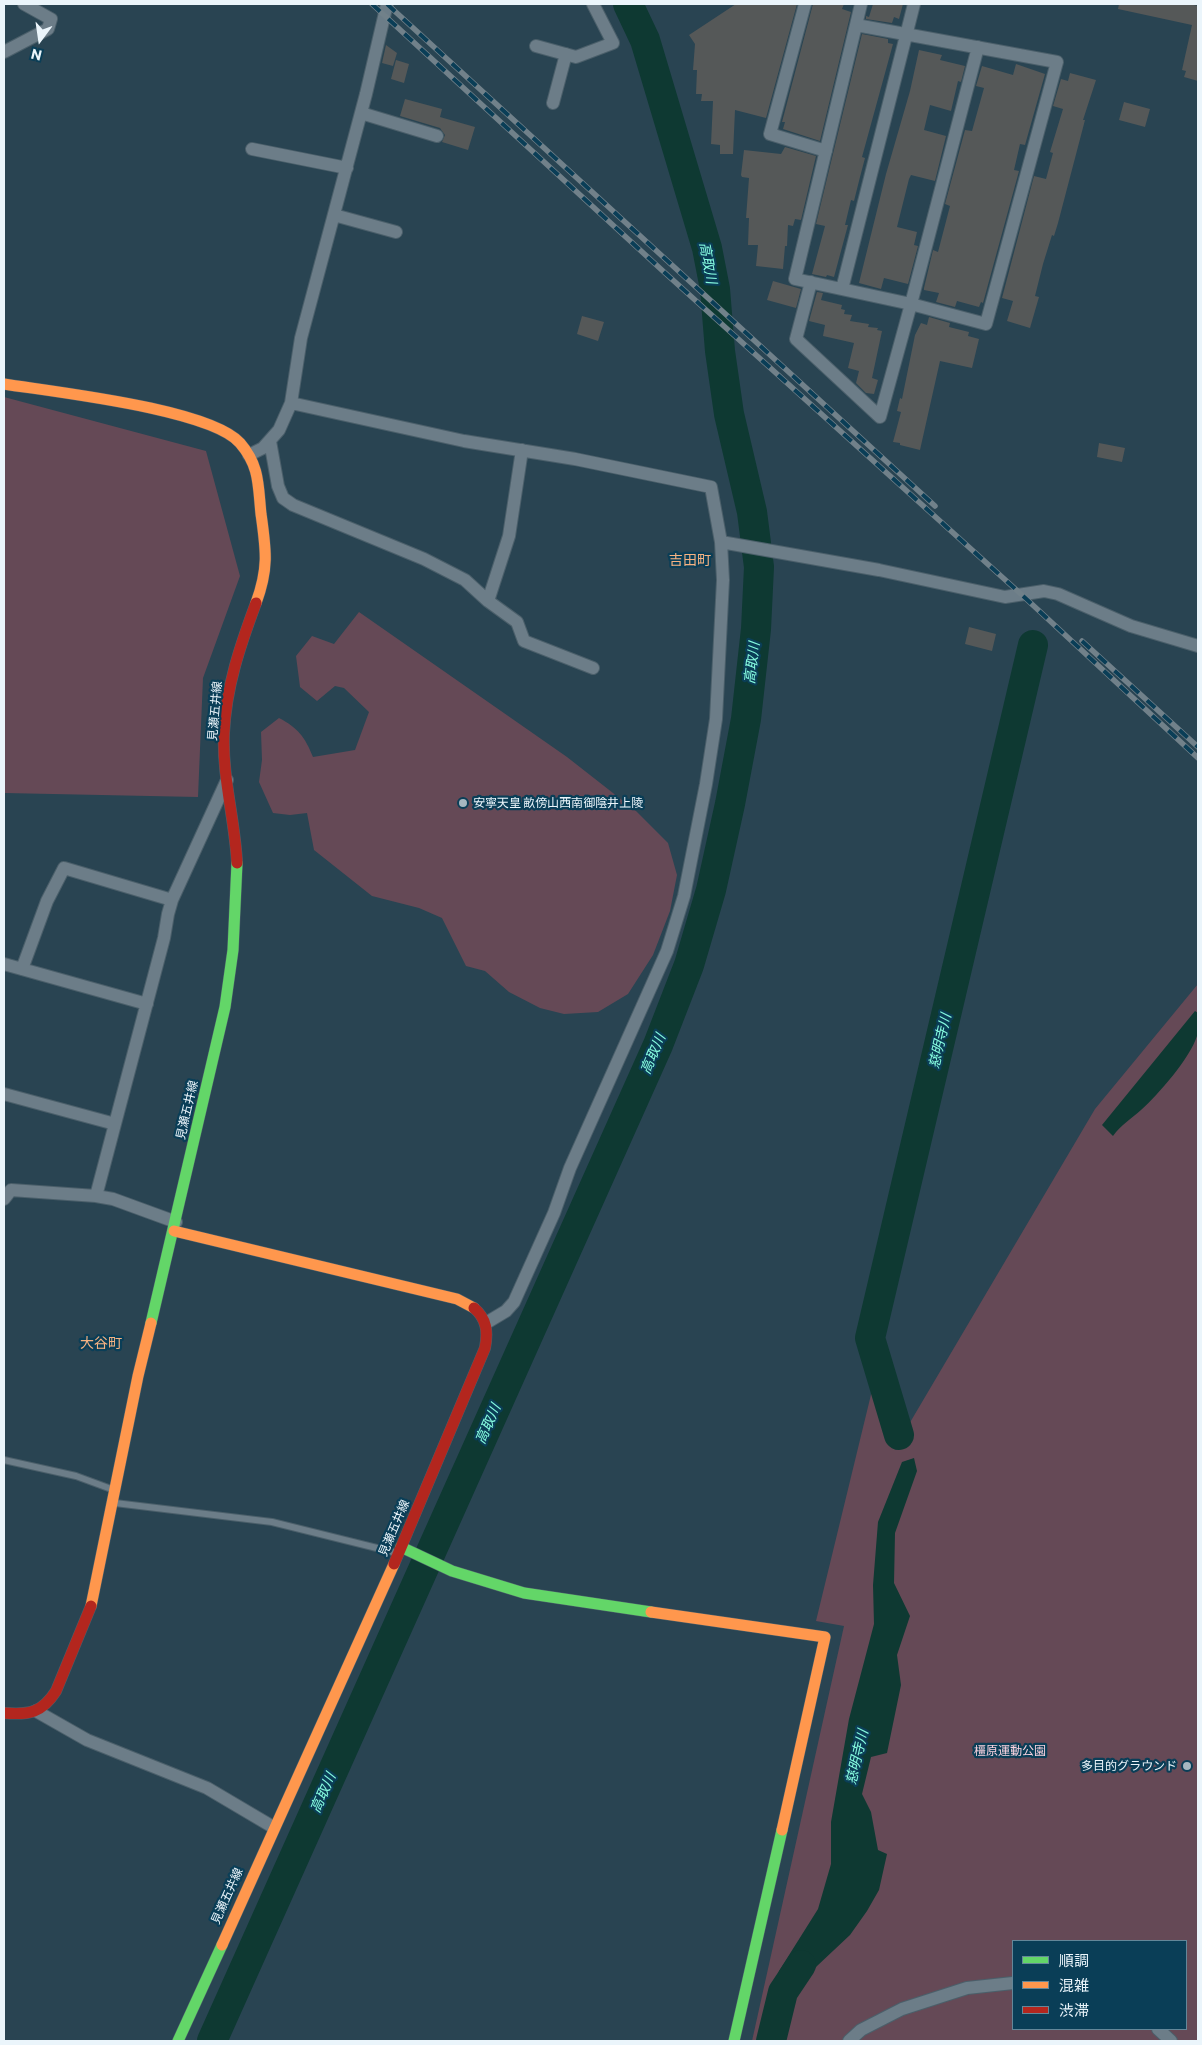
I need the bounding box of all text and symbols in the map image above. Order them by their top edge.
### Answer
north arrow [15,15,65,65]
text: N [29,46,43,65]
water label: 高取川 [696,241,720,285]
district label: 吉田町 [669,552,711,568]
water label: 高取川 [741,641,763,685]
street label: 見瀬五井線 [205,680,225,742]
place label: 安寧天皇 畝傍山西南御陰井上陵 [473,796,643,810]
marker: 安寧天皇 畝傍山西南御陰井上陵 [457,797,469,809]
water label: 慈明寺川 [926,1012,954,1070]
water label: 高取川 [637,1031,669,1077]
street label: 見瀬五井線 [173,1079,201,1141]
district label: 大谷町 [80,1335,122,1351]
water label: 高取川 [472,1401,504,1447]
street label: 見瀬五井線 [376,1498,412,1558]
water label: 慈明寺川 [843,1728,871,1786]
park label: 橿原運動公園 [974,1744,1046,1758]
place label: 多目的グラウンド [1081,1759,1177,1773]
marker: 多目的グラウンド [1181,1760,1193,1772]
water label: 高取川 [307,1770,339,1816]
street label: 見瀬五井線 [208,1866,246,1926]
legend [1012,1940,1187,2030]
text: 順調 [1059,1951,1089,1969]
text: 混雑 [1059,1976,1089,1994]
text: 渋滞 [1059,2001,1089,2019]

